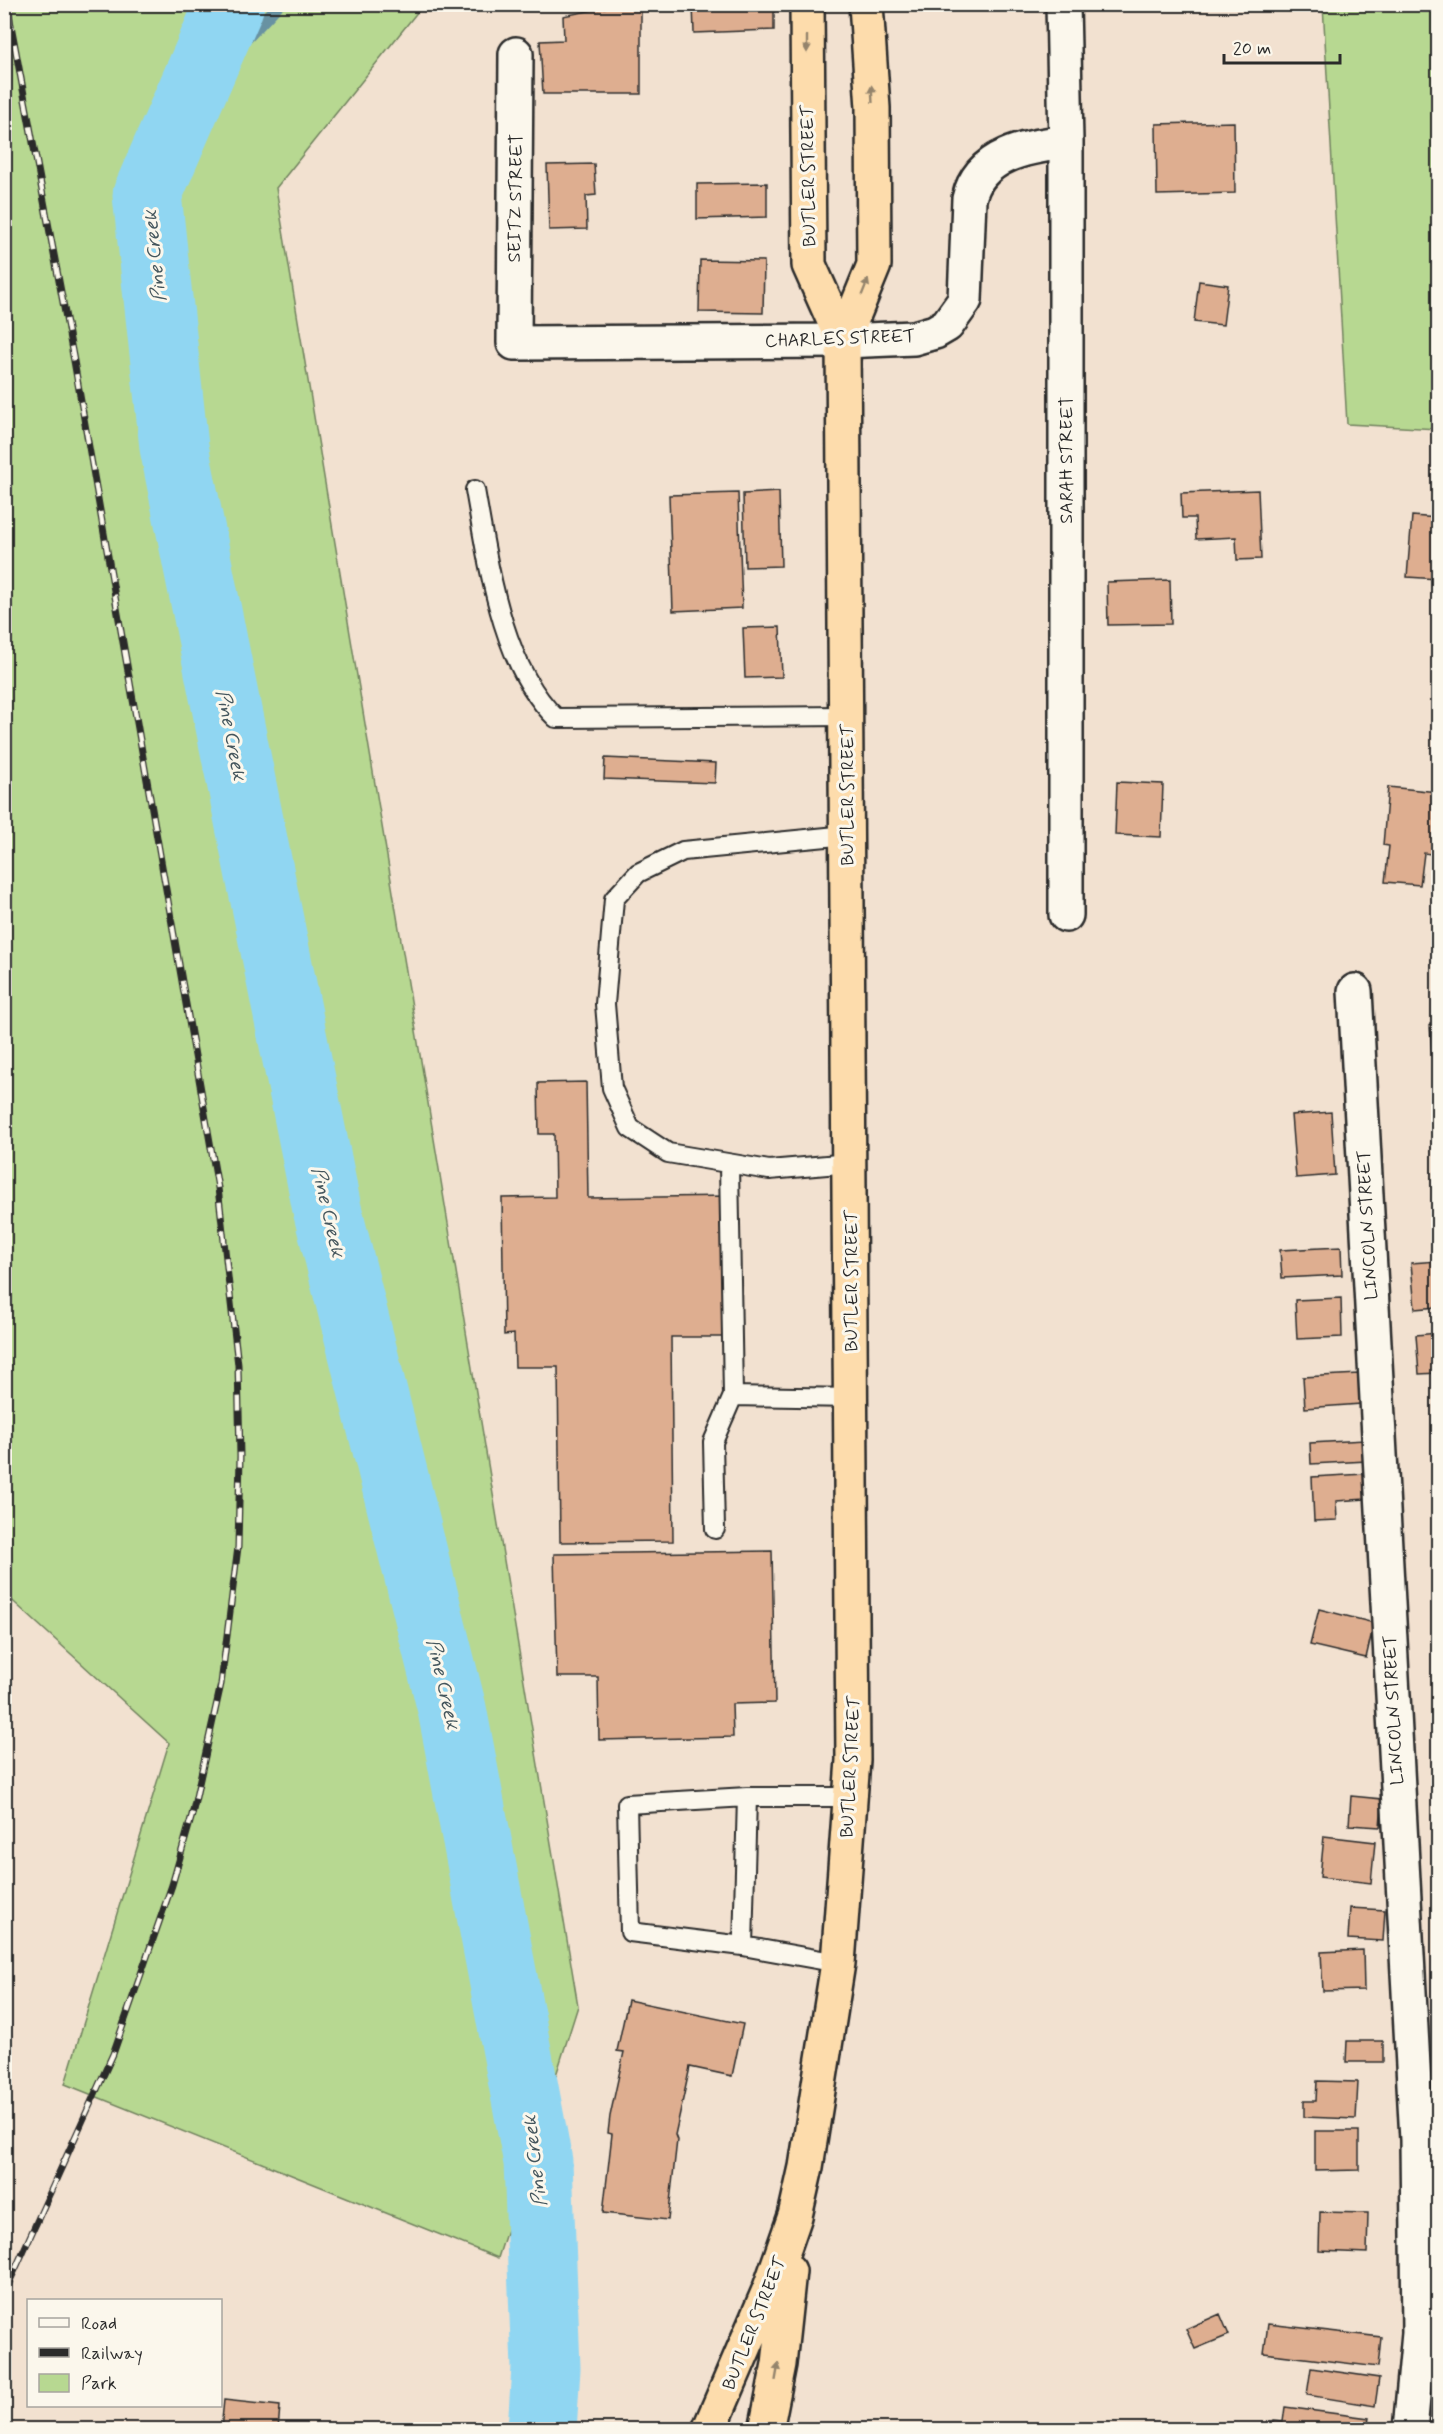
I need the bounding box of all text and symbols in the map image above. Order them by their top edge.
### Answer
scale bar [1224,27,1340,65]
one-way arrow [802,34,812,53]
text: 20 m [1233,37,1271,61]
one-way arrow [867,84,876,103]
street label: BUTLER STREET [796,104,822,247]
street label: SEITZ STREET [503,133,529,263]
water label: Pine Creek [137,208,174,303]
one-way arrow [861,278,870,296]
street label: CHARLES STREET [764,324,916,354]
street label: SARAH STREET [1055,396,1079,524]
water label: Pine Creek [209,688,253,784]
street label: BUTLER STREET [836,723,860,866]
street label: LINCOLN STREET [1352,1149,1384,1301]
water label: Pine Creek [304,1165,351,1261]
street label: BUTLER STREET [840,1209,864,1352]
street label: LINCOLN STREET [1378,1634,1410,1786]
water label: Pine Creek [419,1637,466,1733]
street label: BUTLER STREET [835,1695,867,1838]
water label: Pine Creek [516,2113,554,2208]
street label: BUTLER STREET [717,2252,793,2394]
legend [27,2299,222,2407]
text: Road [81,2312,117,2336]
text: Railway [81,2342,143,2366]
one-way arrow [773,2362,782,2381]
text: Park [81,2372,117,2396]

